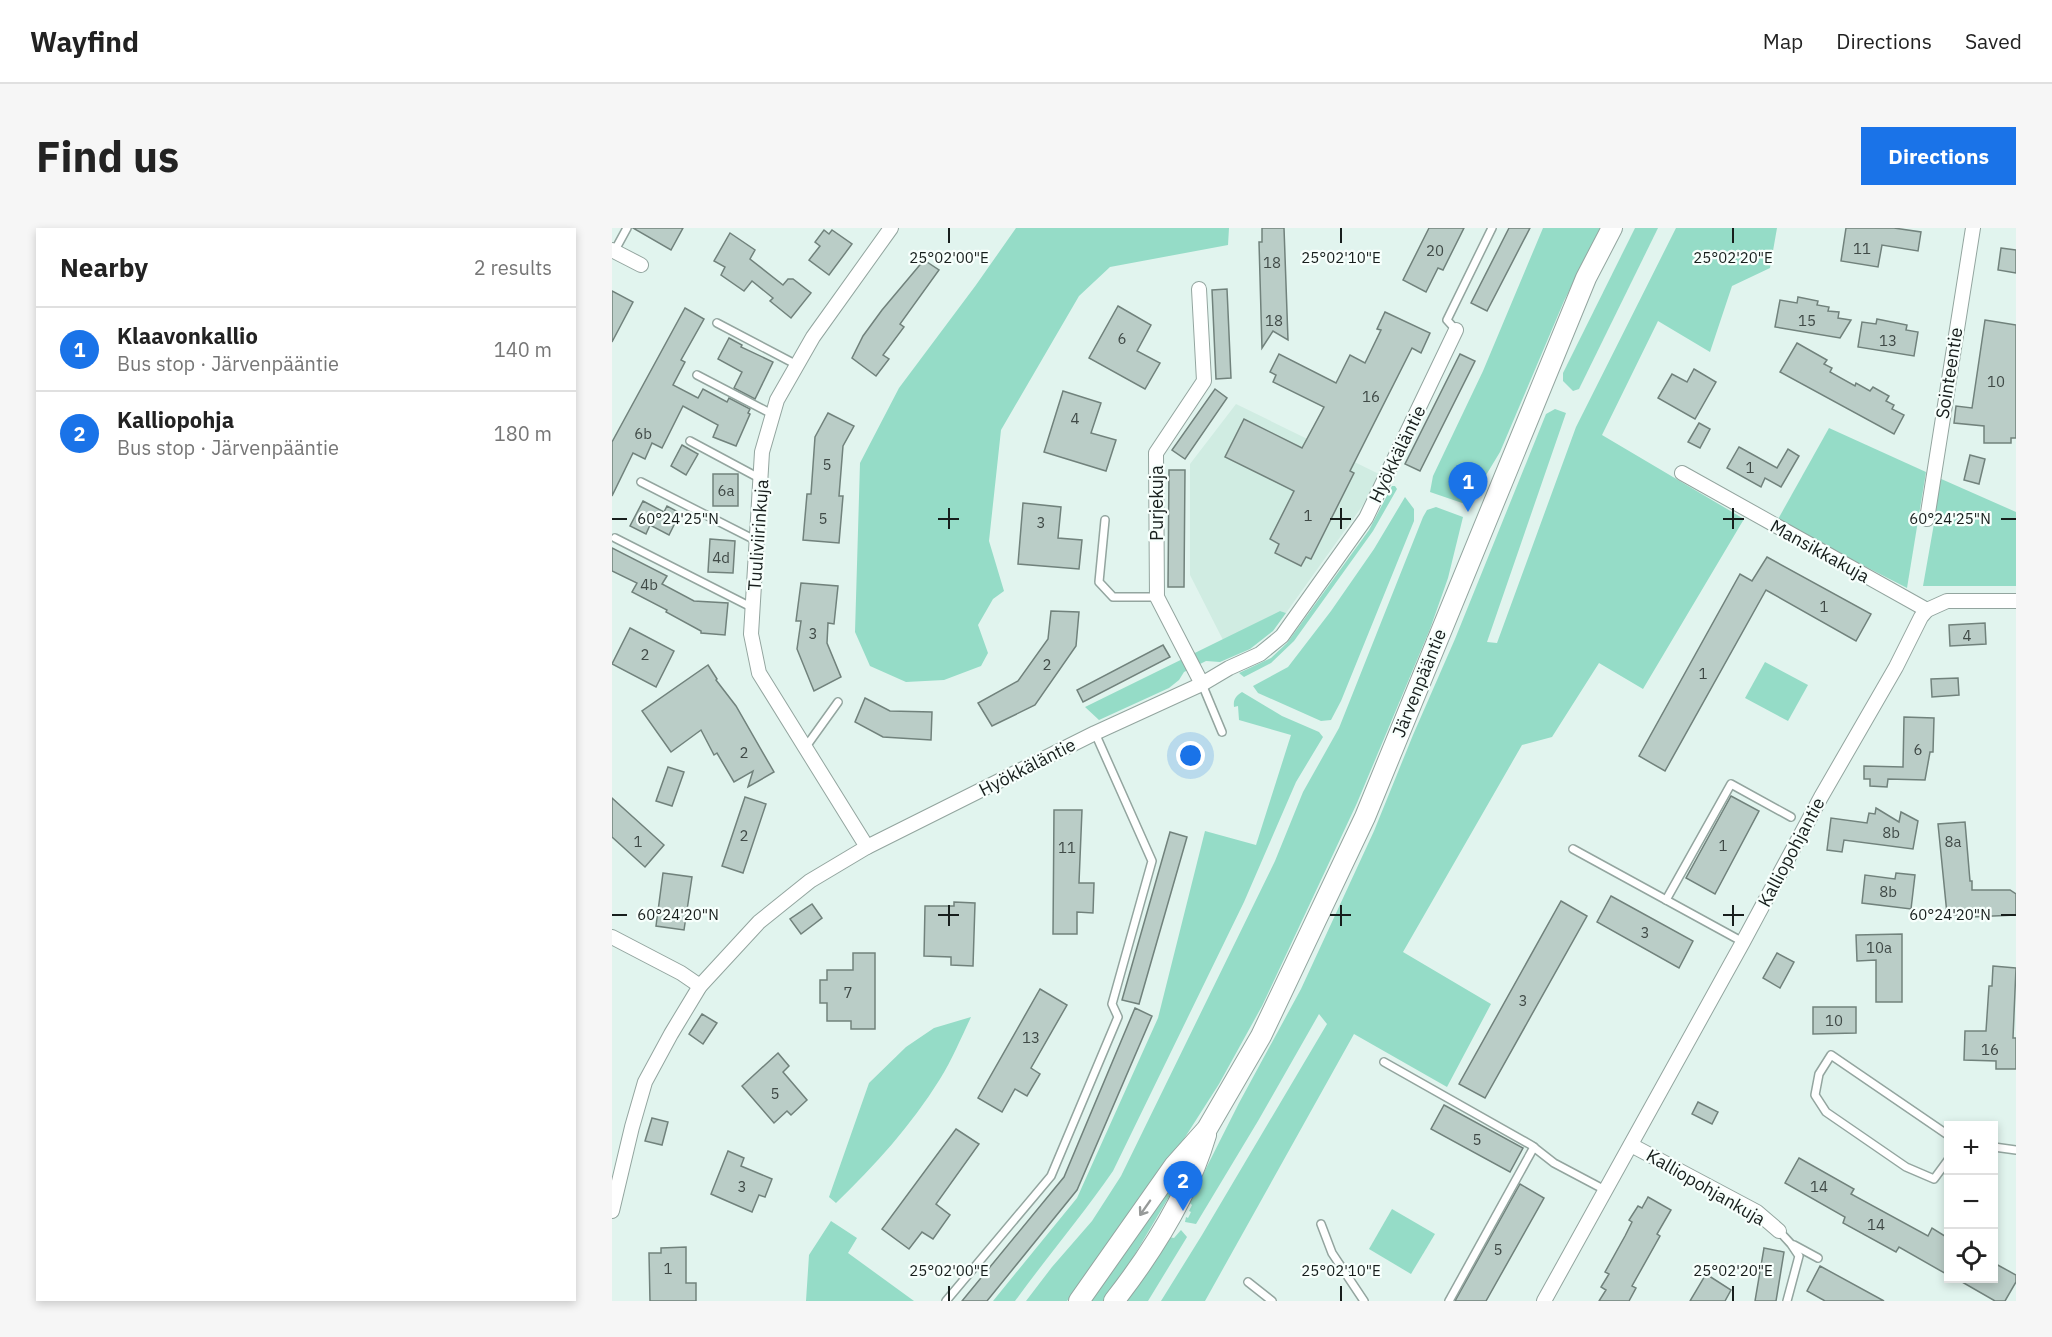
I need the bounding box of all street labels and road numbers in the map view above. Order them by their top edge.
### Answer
street label: Sointeentie [1930,326,1968,420]
street label: Hyökkäläntie [1364,401,1431,507]
street label: Purjekuja [1145,465,1168,541]
street label: Tuuliviirinkuja [743,478,773,592]
street label: Mansikkakuja [1766,514,1874,588]
street label: Järvenpääntie [1387,625,1451,741]
street label: Hyökkäläntie [975,733,1079,801]
street label: Kalliopohjantie [1752,793,1830,911]
street label: Kalliopohjankuja [1642,1144,1770,1231]

